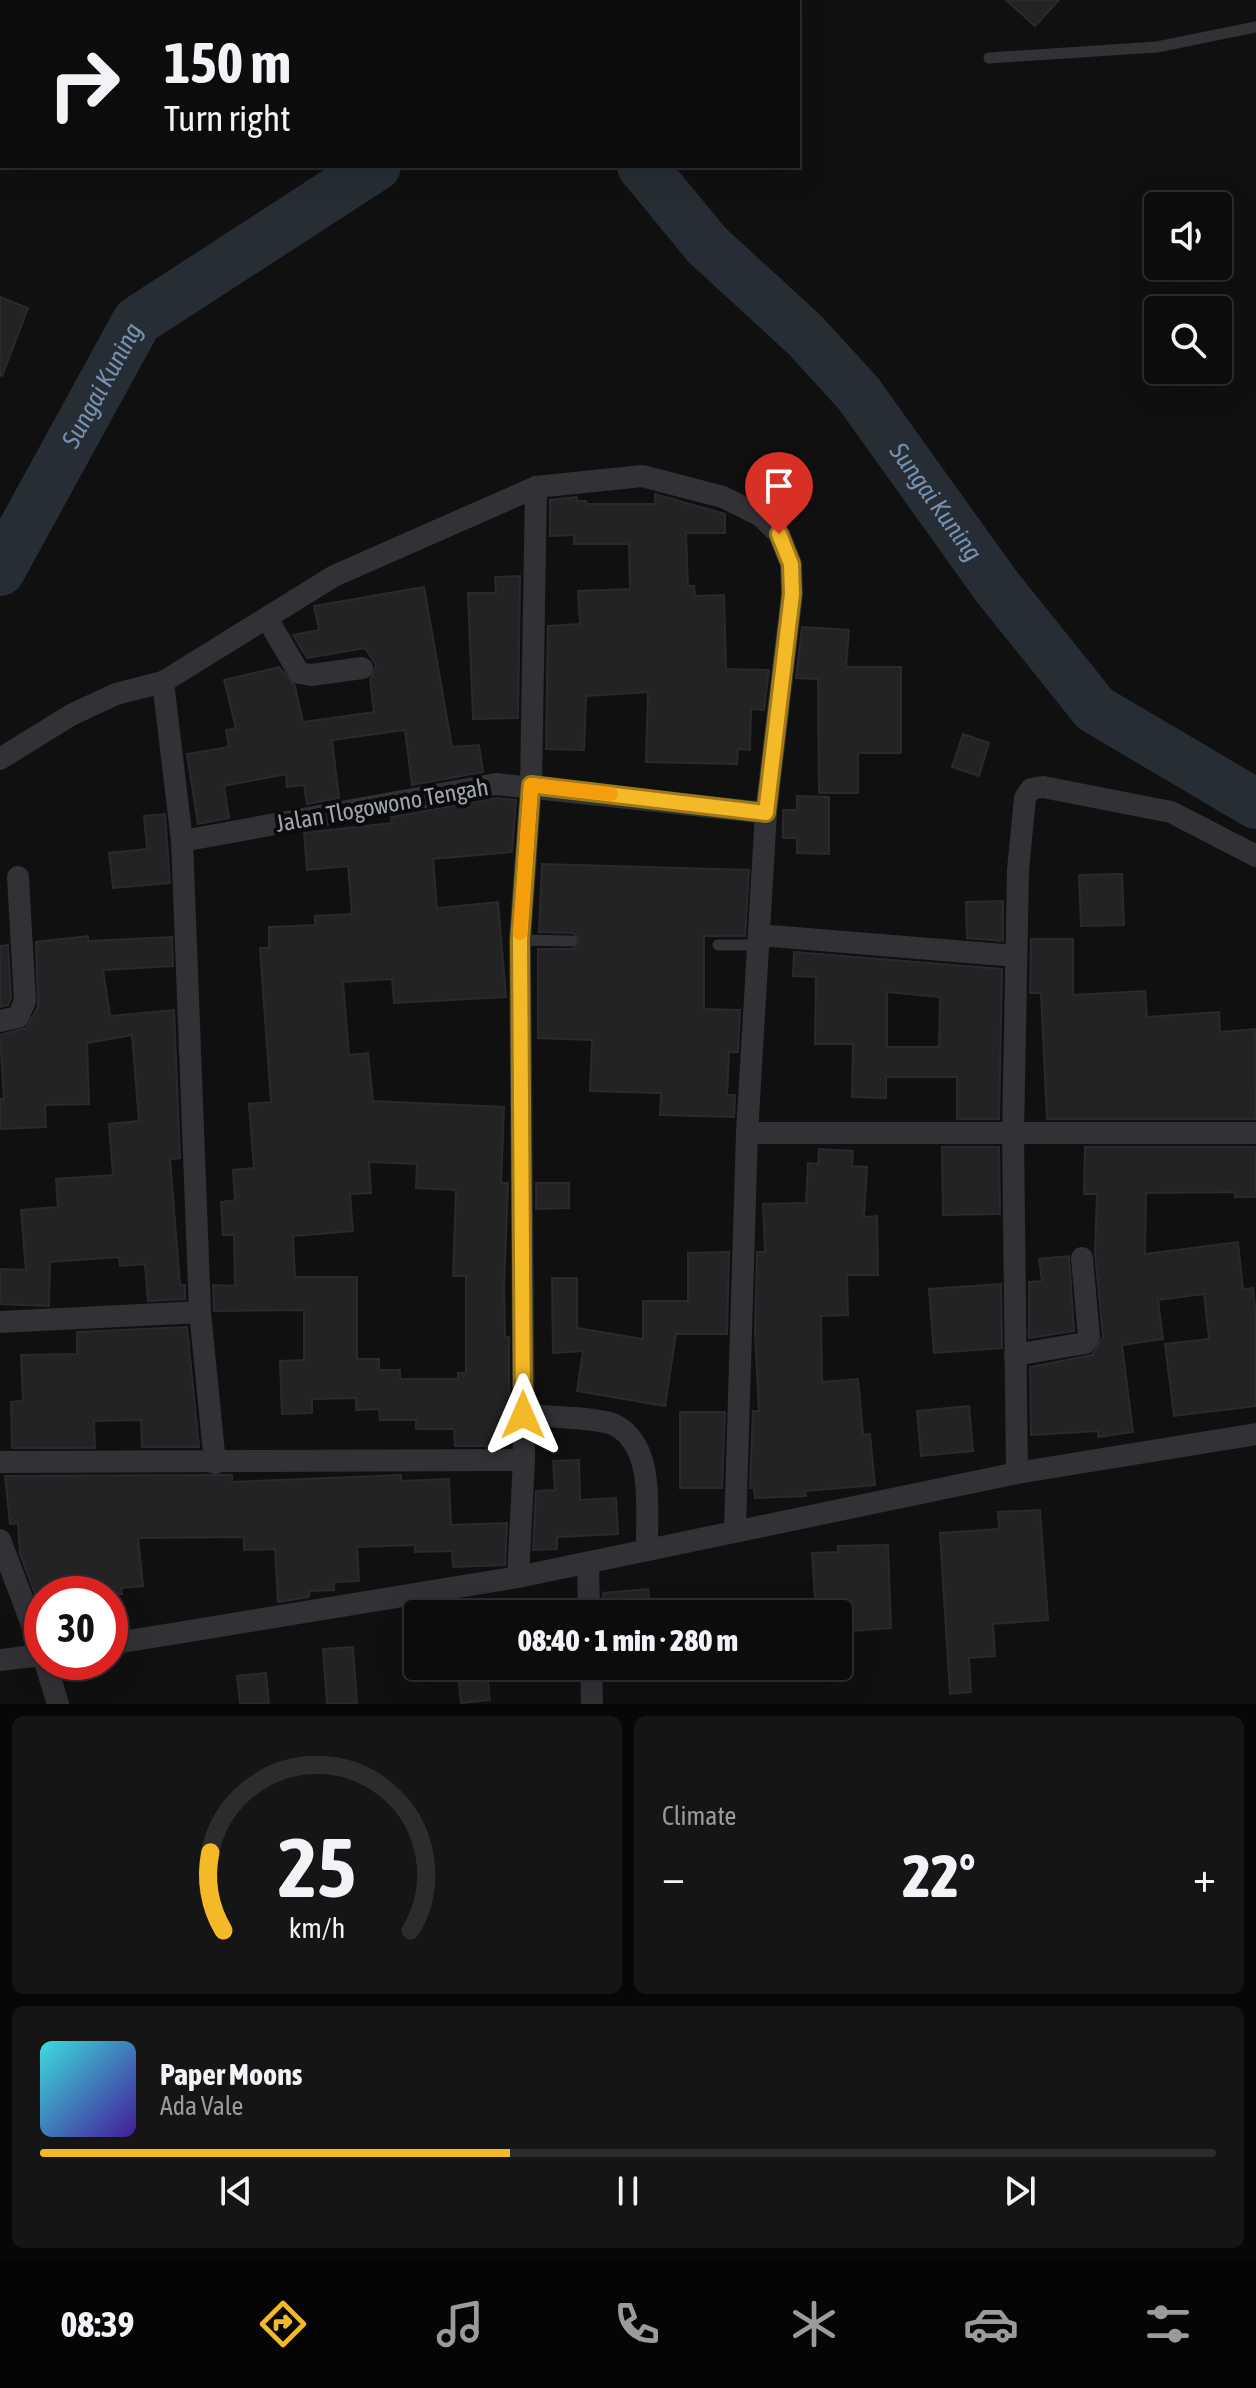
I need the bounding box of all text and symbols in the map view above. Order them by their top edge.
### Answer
text: 150 m [164,31,291,95]
icon: right [32,32,136,136]
text: Turn right [164,97,291,139]
map controls [1144,192,1232,384]
button: sound [1144,192,1232,280]
button: search [1144,296,1232,384]
water label: Sungai Kuning [55,317,148,454]
water label: Sungai Kuning [883,436,988,567]
pin [745,452,813,534]
icon: arrive [757,464,801,508]
street label: Jalan Tlogowono Tengah [274,773,490,837]
position arrow [481,1373,565,1457]
speed limit sign: 30 [24,1576,128,1680]
text: 08:40 · 1 min · 280 m [518,1623,738,1657]
text: Climate [662,1801,736,1831]
text: 25 [278,1819,356,1915]
text: 22° [903,1841,975,1910]
text: − [662,1851,685,1901]
text: + [1193,1851,1216,1901]
text: km/h [289,1911,345,1944]
text: Paper Moons [160,2057,302,2091]
text: Ada Vale [160,2091,243,2121]
icon: previous [214,2169,258,2213]
icon: pause [606,2169,650,2213]
icon: next [998,2169,1042,2213]
icon: directions [255,2296,311,2352]
icon: music [432,2296,488,2352]
icon: phone [609,2296,665,2352]
icon: climate [786,2296,842,2352]
icon: car [963,2296,1019,2352]
icon: filters [1140,2296,1196,2352]
text: 08:39 [60,2303,135,2345]

